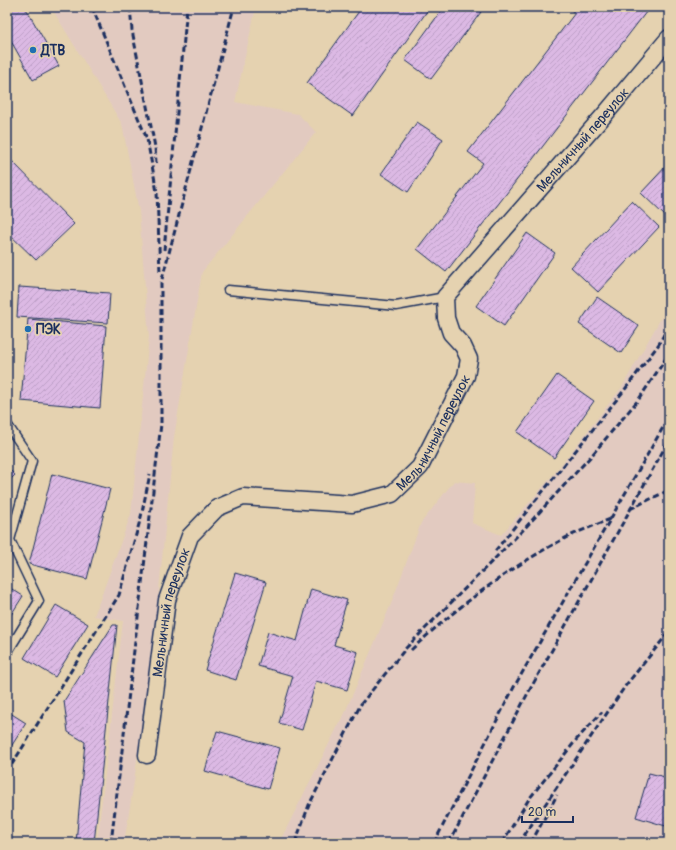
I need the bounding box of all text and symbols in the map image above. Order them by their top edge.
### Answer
place label: ДТВ [40,42,65,59]
marker: ДТВ [28,45,38,55]
street label: Мельничный переулок [533,84,633,195]
place label: ПЭК [36,321,61,338]
marker: ПЭК [23,324,33,334]
street label: Мельничный переулок [393,372,474,494]
street label: Мельничный переулок [149,546,194,678]
scale bar [522,798,573,824]
text: 20 m [528,805,557,820]

